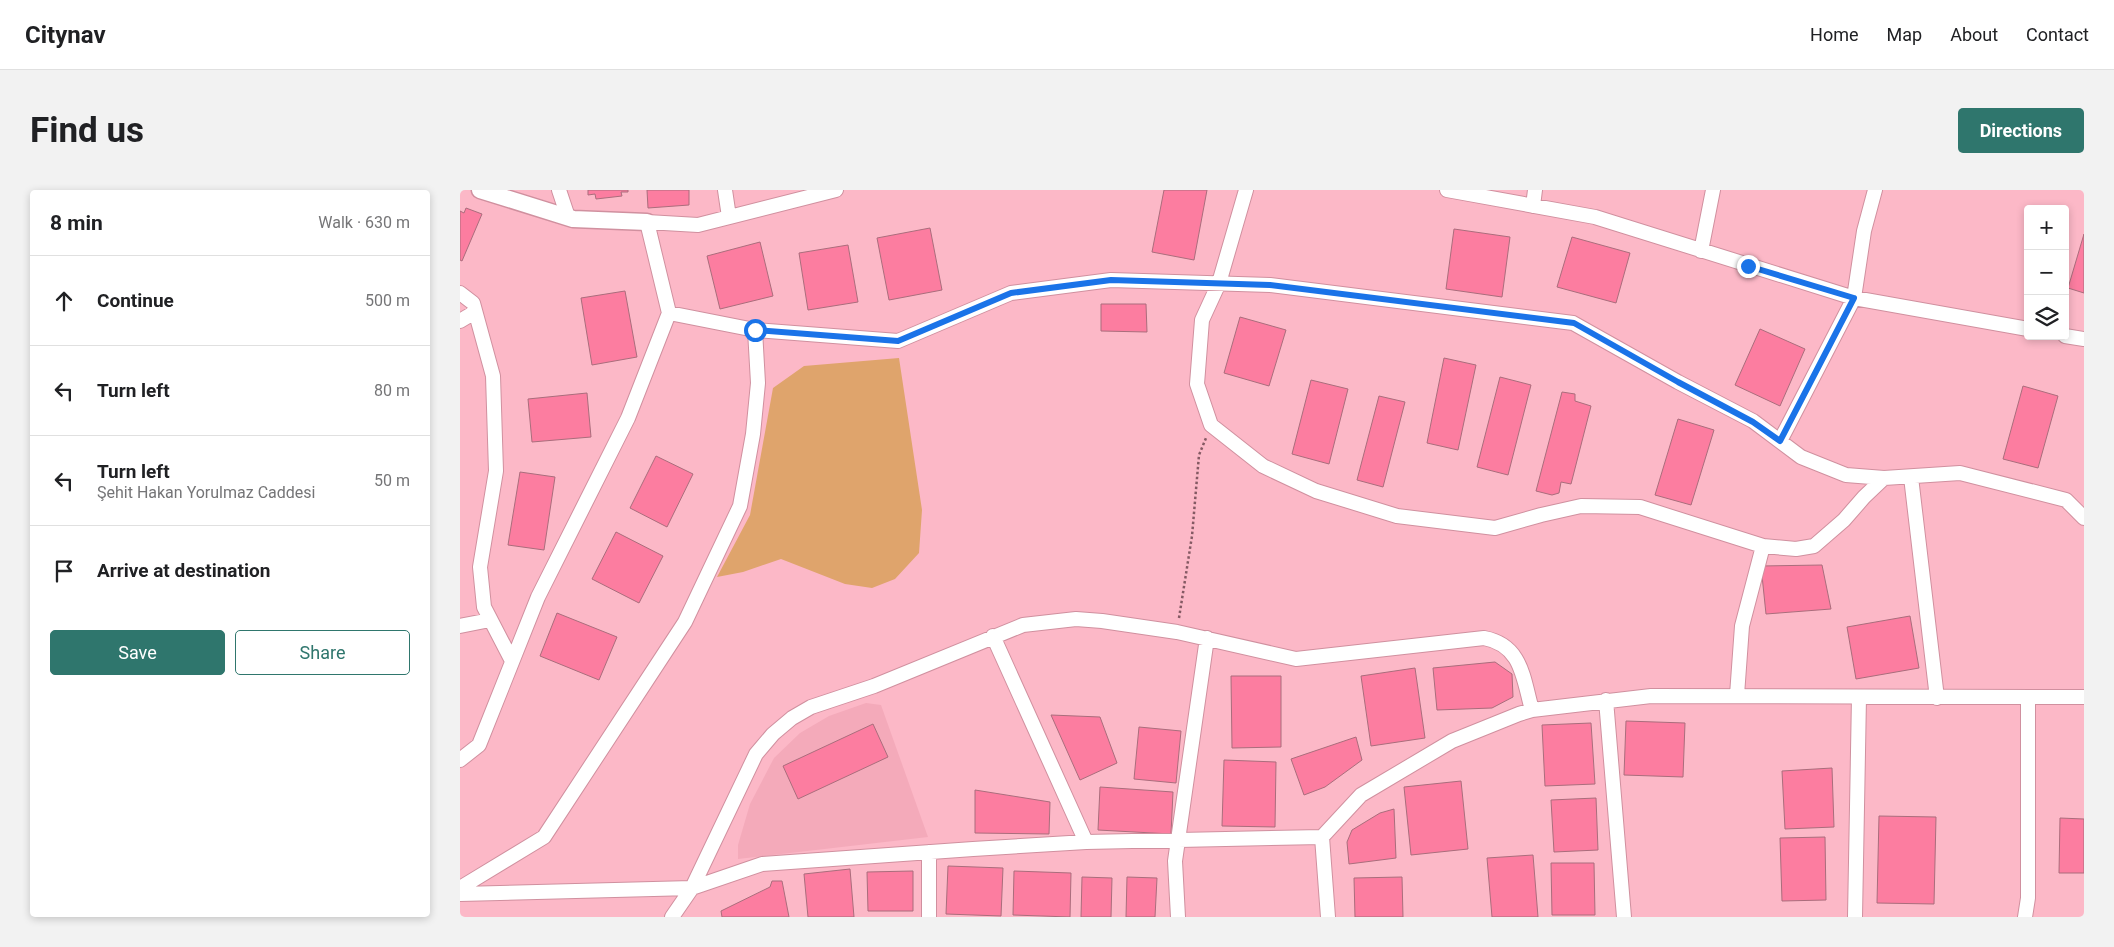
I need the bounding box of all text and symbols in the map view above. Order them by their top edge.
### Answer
text: Citynav [25,21,106,49]
text: Home [1810,24,1859,45]
text: Map [1887,24,1922,45]
text: About [1950,24,1998,45]
text: Contact [2026,24,2089,45]
button: Directions [1958,108,2084,153]
text: Find us [30,110,144,151]
map controls [2024,205,2069,340]
button: + [2024,205,2069,250]
text: 8 min [50,211,103,235]
text: Walk · 630 m [318,213,410,232]
button: − [2024,250,2069,295]
route end [1737,255,1760,278]
icon: ahead [50,287,78,315]
text: Continue [97,289,174,312]
text: 500 m [365,291,410,310]
button: layers [2024,295,2069,340]
route start [744,319,767,342]
icon: left [50,377,78,405]
text: Turn left [97,379,170,402]
text: 80 m [374,381,410,400]
text: Turn left [97,460,170,483]
icon: left [50,467,78,495]
text: 50 m [374,471,410,490]
text: Şehit Hakan Yorulmaz Caddesi [97,483,315,502]
icon: arrive [50,557,78,585]
text: Arrive at destination [97,559,270,582]
button: Save [50,630,225,675]
button: Share [235,630,410,675]

